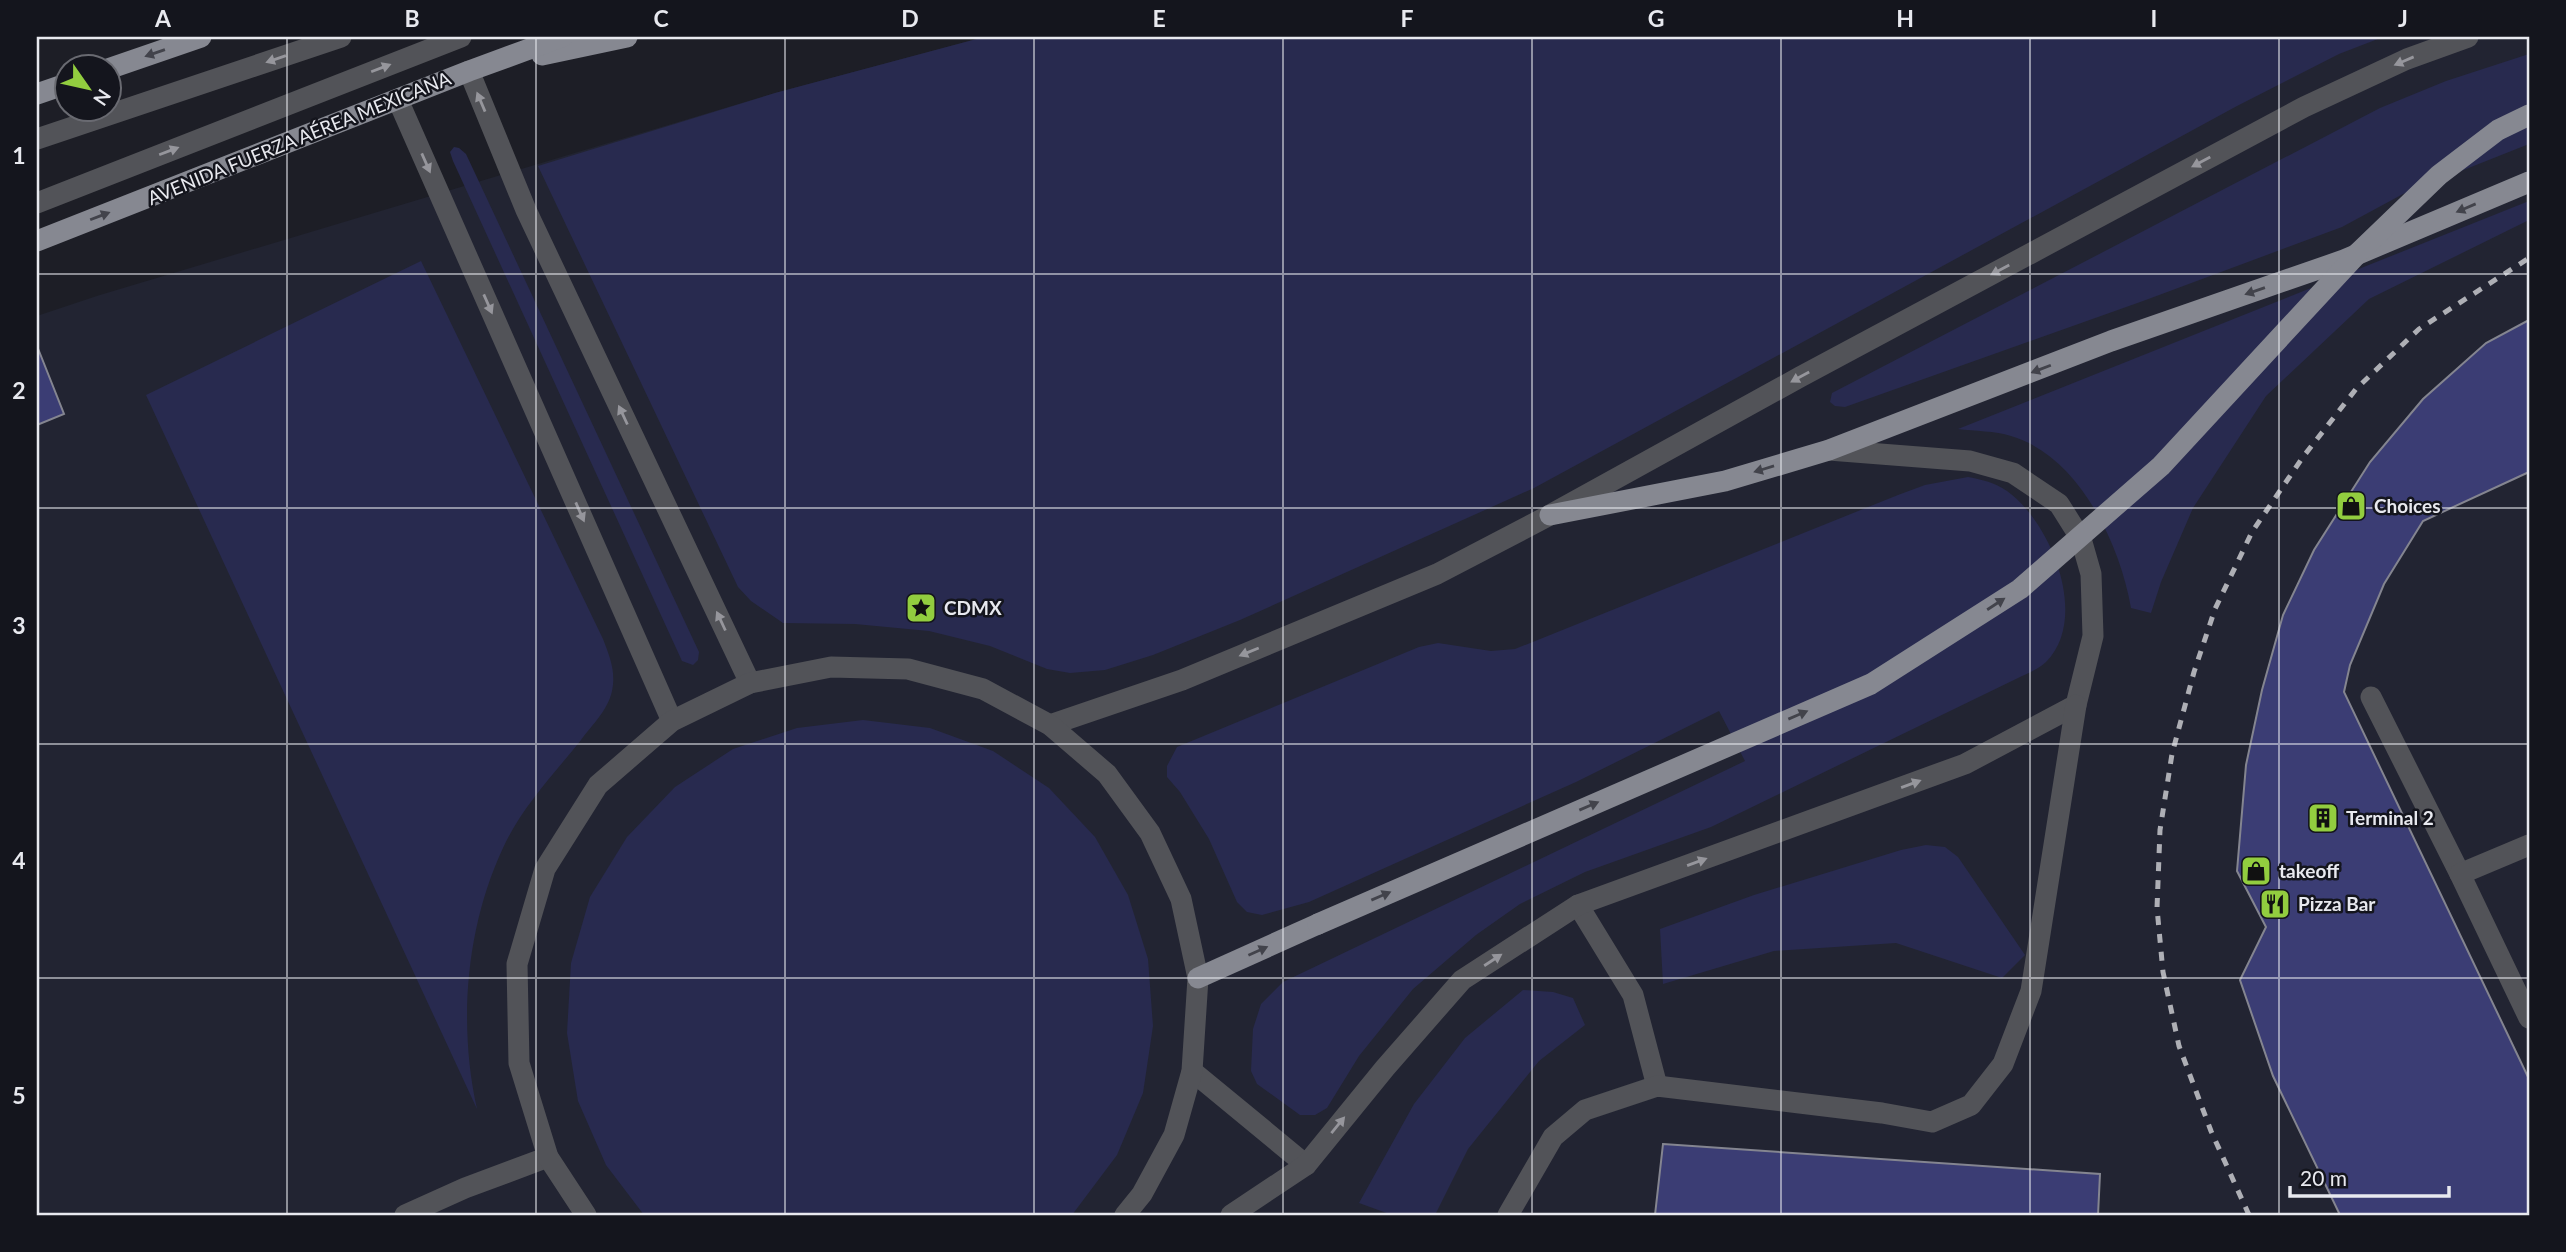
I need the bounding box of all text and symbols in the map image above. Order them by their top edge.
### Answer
text: A [154,4,172,32]
text: B [404,4,420,32]
text: C [653,4,669,32]
text: D [901,4,919,32]
text: E [1152,4,1166,32]
text: F [1400,4,1414,32]
text: G [1648,4,1664,32]
text: H [1896,4,1914,32]
text: I [2151,4,2157,32]
text: J [2398,4,2408,32]
one-way arrow [144,48,165,59]
north arrow [52,52,122,122]
one-way arrow [266,54,287,64]
one-way arrow [2394,56,2415,67]
one-way arrow [370,63,391,74]
street label: AVENIDA FUERZA AÉREA MEXICANA [144,66,454,209]
text: N [89,85,116,110]
one-way arrow [476,91,487,112]
text: 1 [12,141,26,169]
one-way arrow [158,146,179,157]
one-way arrow [421,152,432,173]
one-way arrow [2191,157,2211,168]
one-way arrow [2456,203,2477,214]
one-way arrow [90,211,111,222]
one-way arrow [1990,263,2010,275]
one-way arrow [2244,286,2265,297]
one-way arrow [482,294,494,314]
one-way arrow [2030,363,2051,374]
one-way arrow [1790,371,1810,383]
text: 2 [12,376,26,404]
one-way arrow [618,405,629,425]
one-way arrow [1753,465,1774,475]
shop icon: Choices [2334,489,2368,523]
place label: Choices [2374,494,2441,517]
one-way arrow [575,502,586,523]
place icon: CDMX [904,591,938,625]
place label: CDMX [944,596,1002,619]
one-way arrow [1986,598,2005,611]
text: 3 [12,611,26,639]
one-way arrow [715,611,726,631]
one-way arrow [1239,646,1259,658]
one-way arrow [1788,710,1809,721]
one-way arrow [1900,778,1921,789]
one-way arrow [1579,800,1600,811]
building icon: Terminal 2 [2306,801,2340,835]
place label: Terminal 2 [2346,806,2434,829]
text: 4 [12,846,26,874]
shop icon: takeoff [2239,854,2273,888]
one-way arrow [1687,856,1708,867]
place label: takeoff [2279,859,2339,882]
restaurant icon: Pizza Bar [2258,887,2292,921]
one-way arrow [1370,891,1391,902]
place label: Pizza Bar [2298,892,2376,915]
one-way arrow [1248,945,1268,957]
one-way arrow [1484,953,1503,966]
text: 5 [12,1081,26,1109]
one-way arrow [1331,1116,1346,1134]
scale bar [2290,1154,2449,1198]
text: 20 m [2300,1165,2347,1190]

